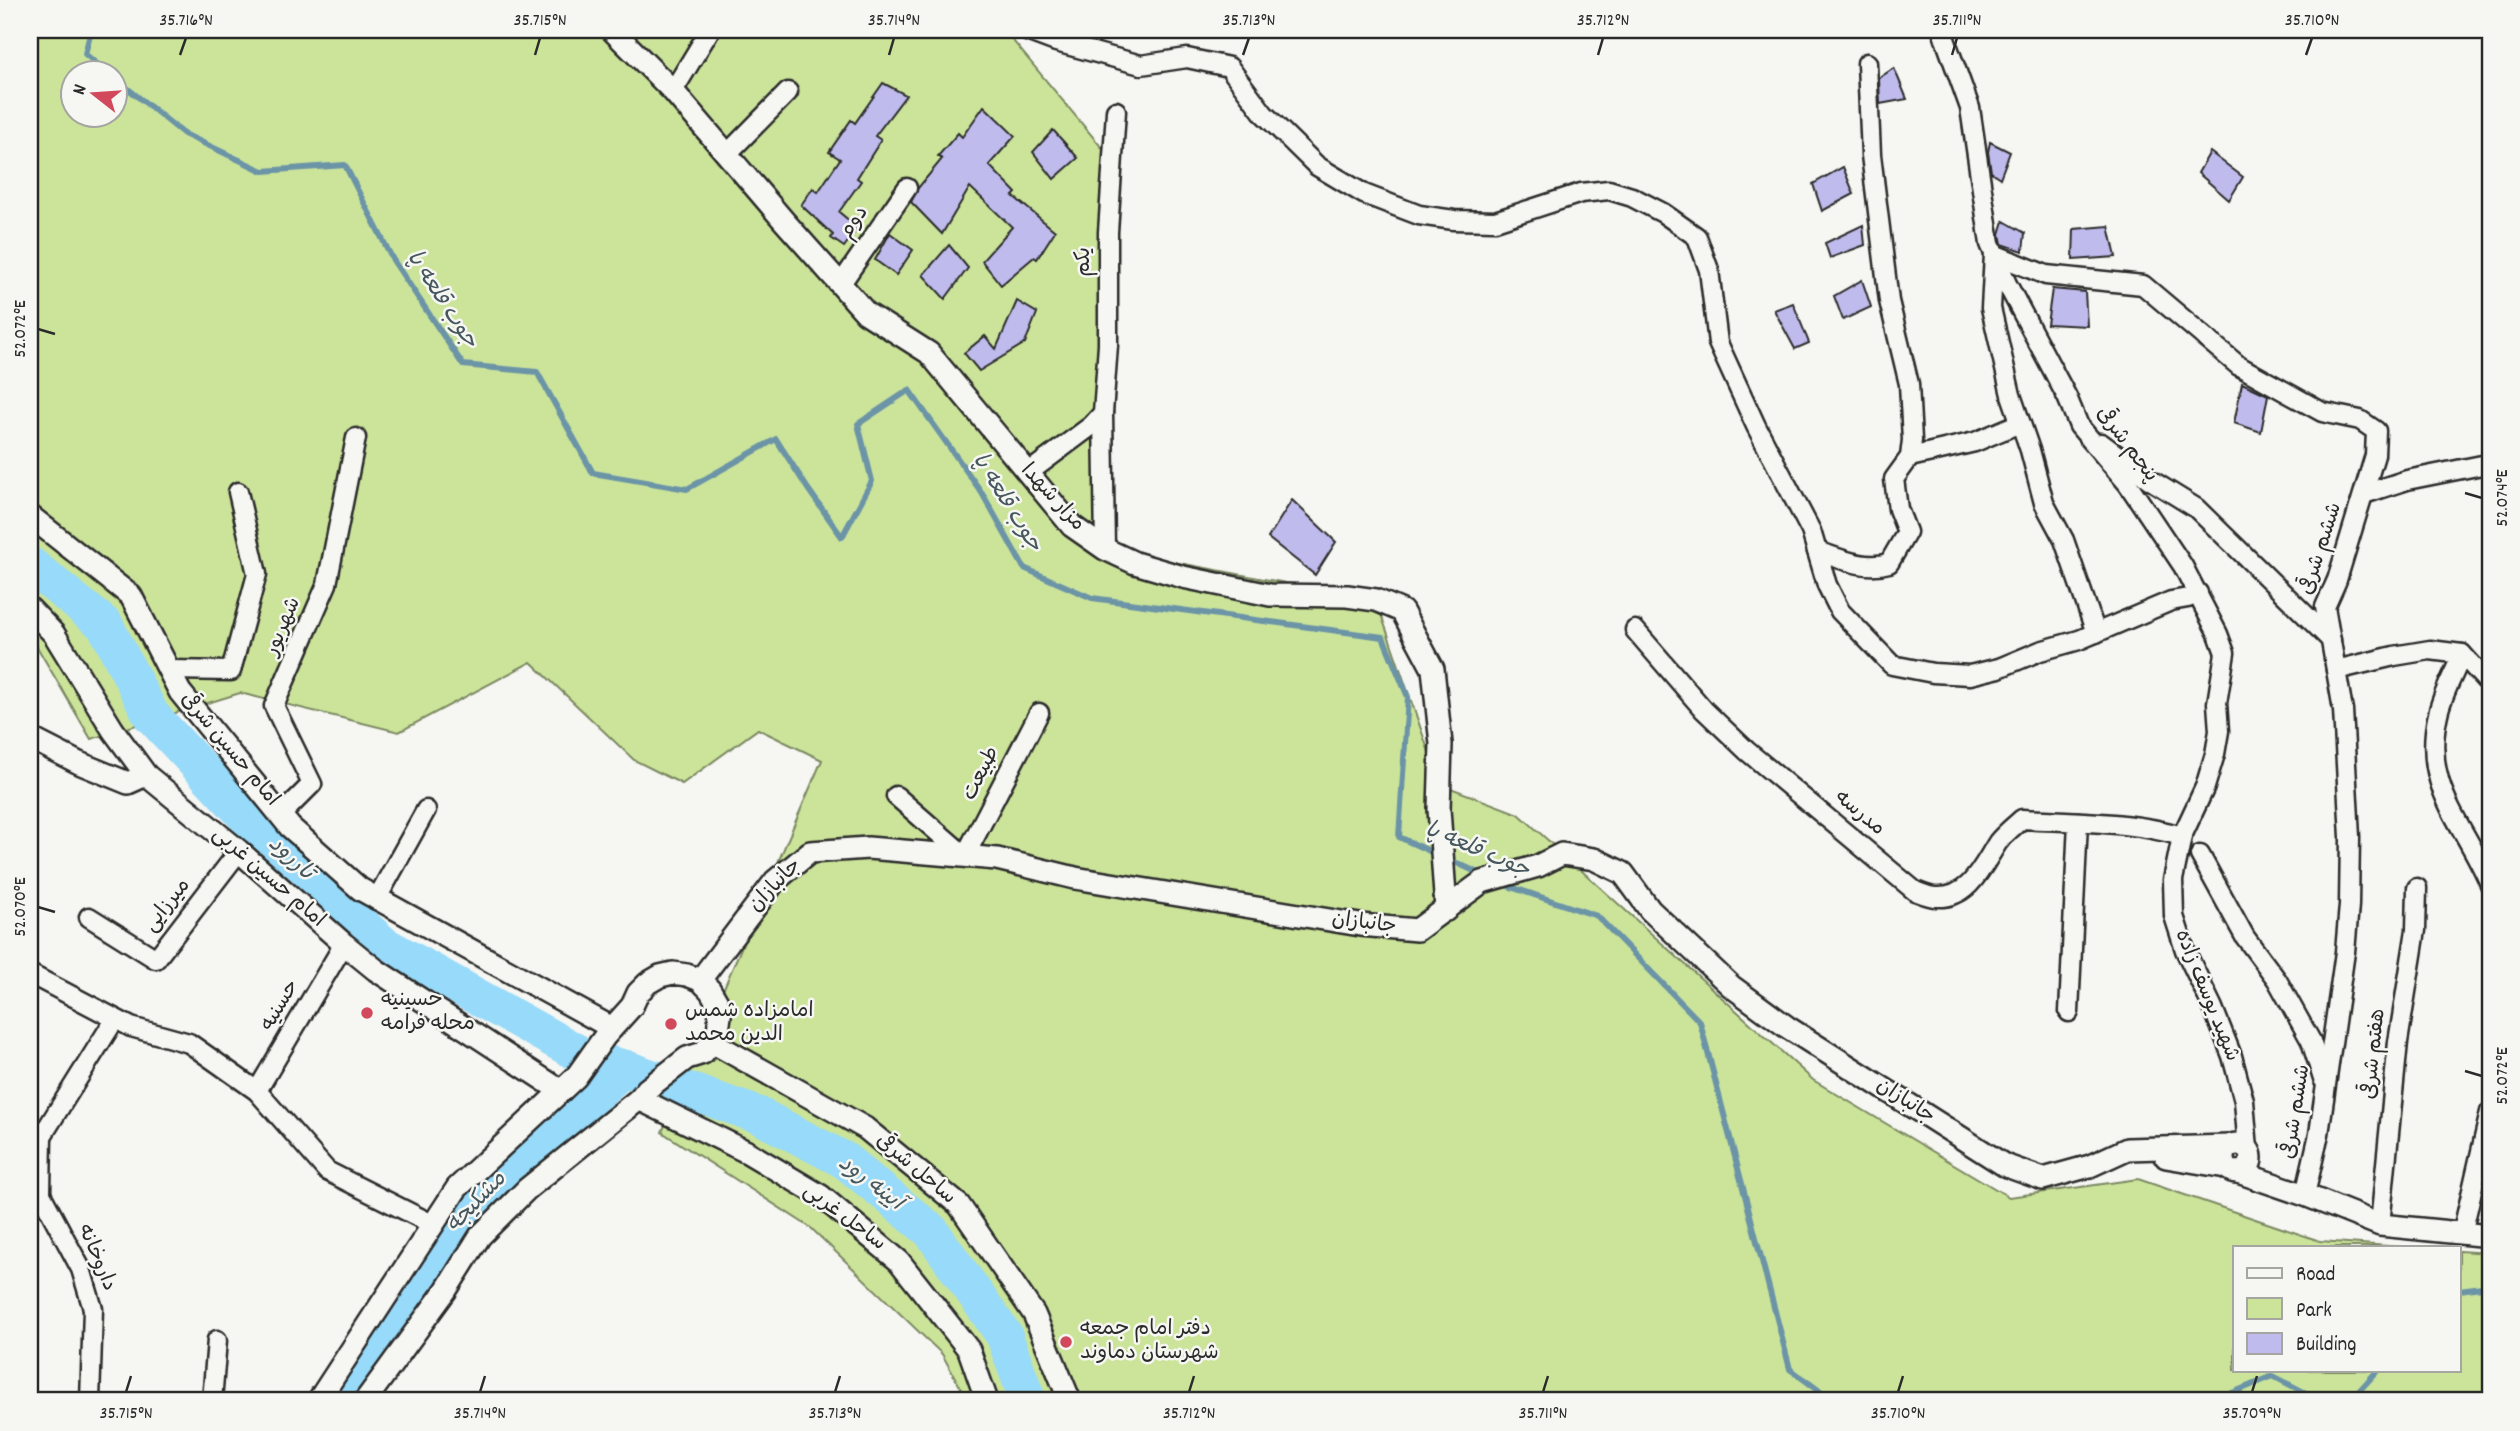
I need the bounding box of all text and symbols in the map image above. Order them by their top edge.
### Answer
text: 35.716°N [159,9,213,34]
text: 35.715°N [513,9,567,34]
text: 35.714°N [868,9,920,34]
text: 35.713°N [1223,9,1275,34]
text: 35.712°N [1577,9,1629,34]
text: 35.711°N [1933,9,1981,34]
text: 35.710°N [2285,9,2339,34]
north arrow [60,60,130,130]
text: N [67,82,95,98]
street label: دوم [833,200,877,246]
water label: جوب قلعه پا [397,244,485,356]
street label: یکم [1070,247,1100,277]
text: 52.072°E [9,300,34,358]
street label: پنجم شرقی [2087,400,2165,489]
water label: جوب قلعه پا [963,447,1050,559]
street label: مزار شهدا [1013,457,1091,539]
text: 52.074°E [2491,469,2516,527]
street label: ششم شرقی [2292,499,2351,599]
street label: شهریور [257,593,310,663]
street label: امام حسین شرقی [172,686,287,814]
street label: طبیعت [956,742,1008,806]
street label: مدرسه [1827,784,1891,844]
water label: جوب قلعه پا [1419,814,1535,888]
street label: امام حسین غربی [205,820,331,936]
water label: تاررود [260,829,324,892]
street label: جانبازان [743,852,809,920]
street label: میرزایی [137,873,199,939]
text: 52.070°E [9,877,34,937]
street label: جانبازان [1330,905,1398,943]
street label: شهید یوسف زاده [2166,925,2246,1067]
street label: حسنیه [254,974,308,1038]
place label: حسینیه محله فرامه [381,986,475,1040]
place label: امامزاده شمس الدین محمد [685,997,814,1051]
marker: حسینیه محله فرامه [359,1005,375,1021]
street label: هفتم شرقی [2354,1007,2395,1101]
marker: امامزاده شمس الدین محمد [663,1016,679,1032]
text: 52.072°E [2491,1047,2516,1105]
street label: ششم شرقی [2274,1062,2319,1162]
street label: جانبازان [1869,1072,1941,1132]
street label: ساحل شرقی [868,1127,962,1213]
water label: آیینه رود [830,1148,915,1223]
water label: مشکیجه [439,1164,515,1241]
street label: ساحل غربی [796,1177,892,1259]
street label: داروخانه [69,1220,123,1296]
legend [2233,1246,2460,1372]
text: Road [2296,1261,2335,1291]
text: Park [2296,1297,2332,1327]
place label: دفتر امام جمعه شهرستان دماوند [1080,1315,1219,1369]
text: Building [2296,1331,2356,1361]
marker: دفتر امام جمعه شهرستان دماوند [1058,1334,1074,1350]
text: 35.715°N [99,1402,153,1427]
text: 35.714°N [454,1402,506,1427]
text: 35.713°N [809,1402,861,1427]
text: 35.712°N [1163,1402,1215,1427]
text: 35.711°N [1519,1402,1567,1427]
text: 35.710°N [1871,1402,1925,1427]
text: 35.709°N [2223,1402,2281,1427]

